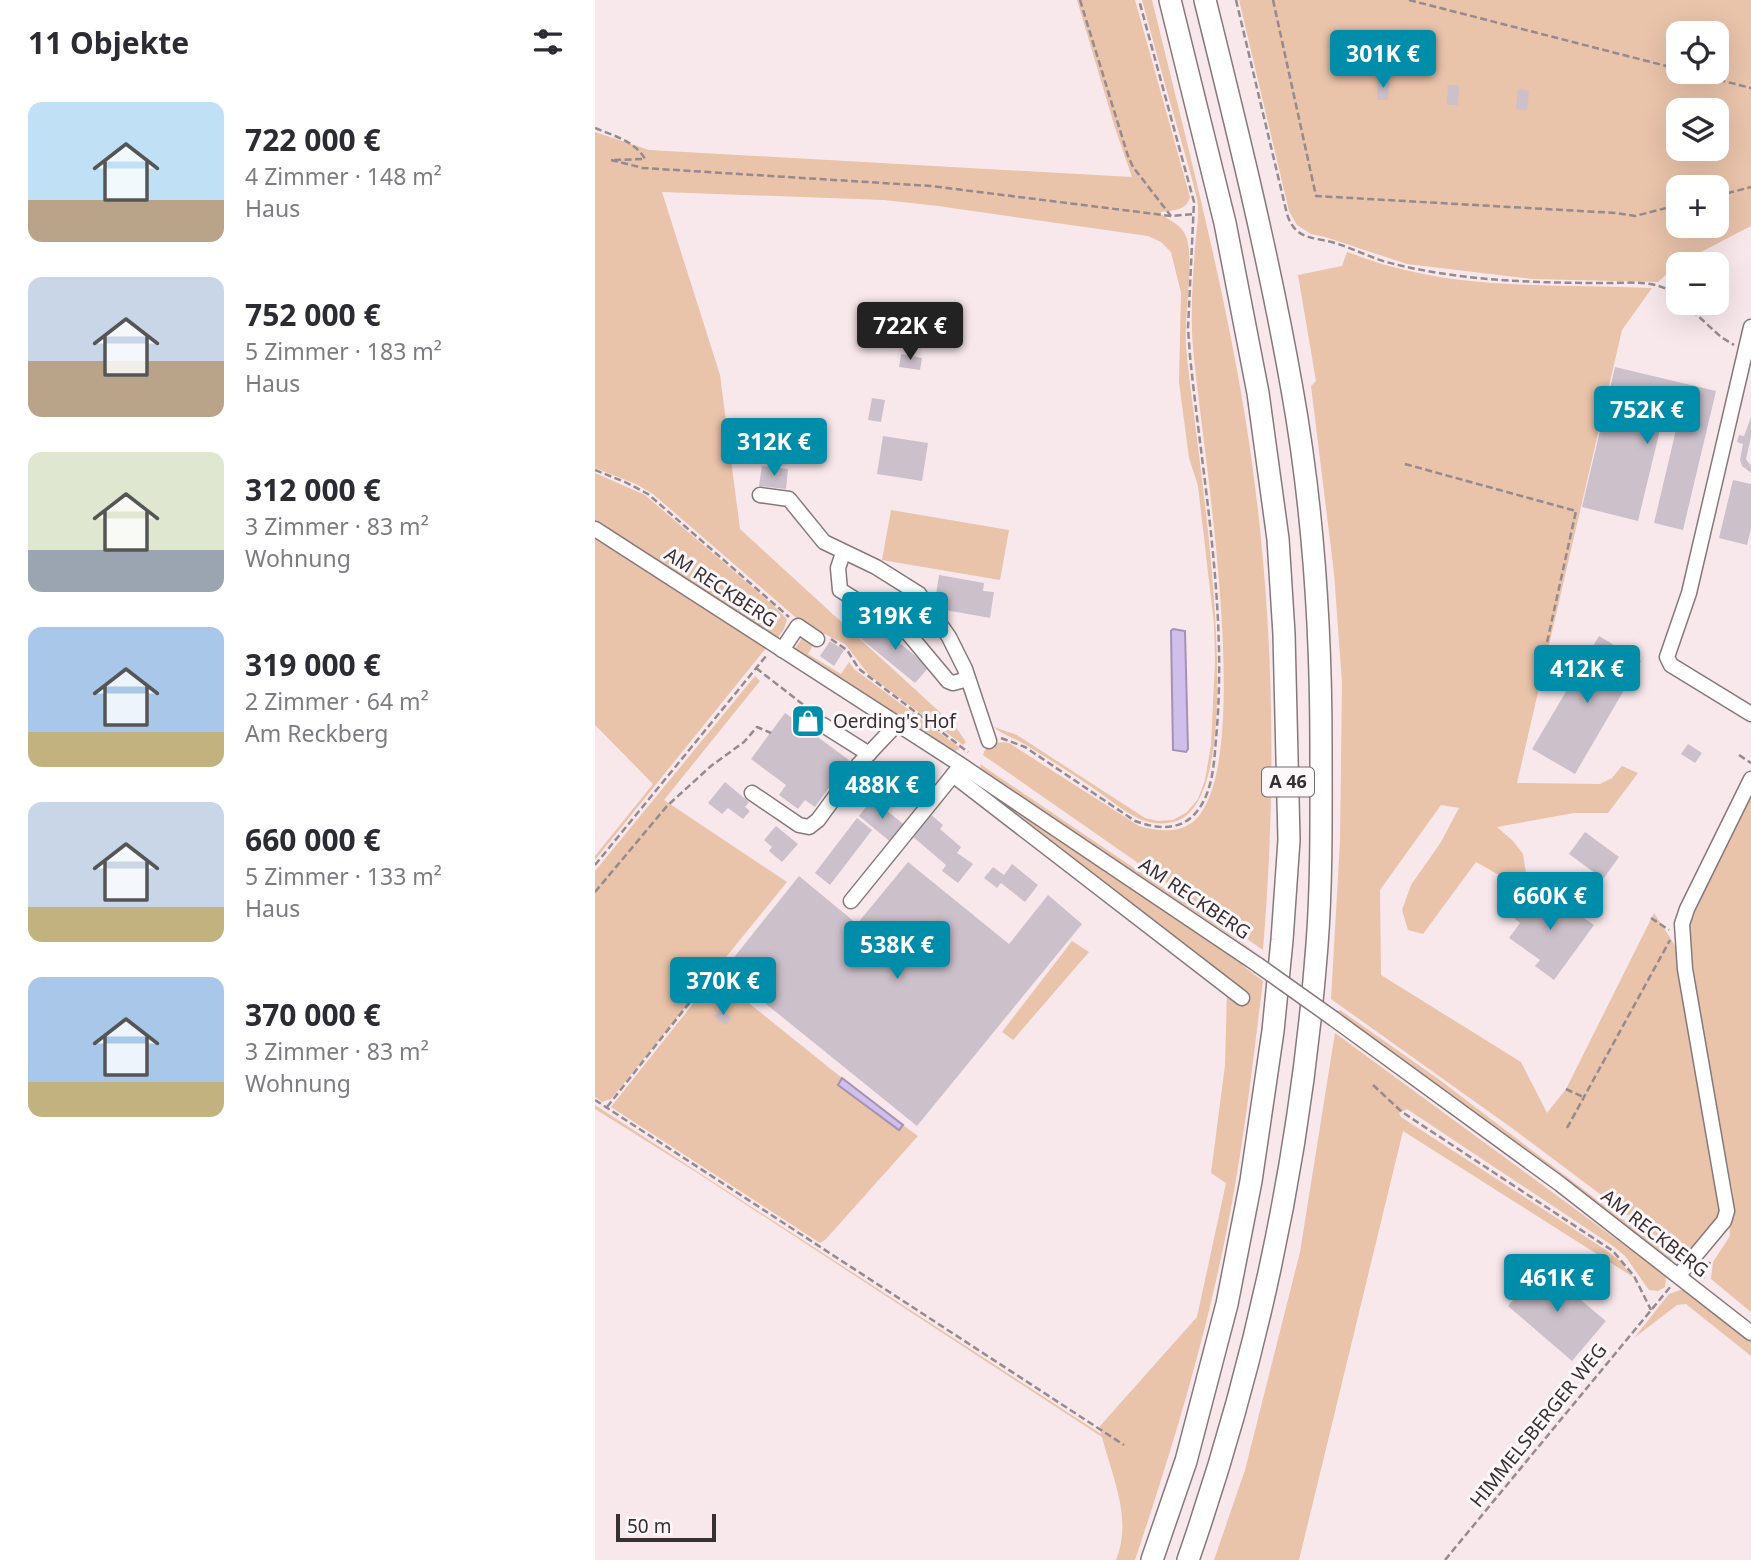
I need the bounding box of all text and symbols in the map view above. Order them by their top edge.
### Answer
map controls [1666,21,1729,315]
button: locate [1666,21,1729,84]
text: 11 Objekte [28,22,189,63]
icon: filters [529,23,567,61]
pin: 301K € [1326,31,1440,90]
text: 301K € [1346,37,1420,69]
button: layers [1666,98,1729,161]
text: 722 000 € [245,119,381,160]
icon: home [84,130,168,214]
text: 4 Zimmer · 148 m² [245,160,442,192]
button: + [1666,175,1729,238]
text: Haus [245,192,300,224]
button: − [1666,252,1729,315]
text: 752 000 € [245,294,381,335]
pin: 722K € [853,302,967,362]
icon: home [84,305,168,389]
text: 722K € [873,309,947,341]
text: 5 Zimmer · 183 m² [245,335,442,367]
text: Haus [245,367,300,399]
pin: 752K € [1590,386,1704,446]
text: 752K € [1610,393,1684,425]
pin: 312K € [717,419,831,478]
text: 312K € [737,425,811,457]
text: 312 000 € [245,469,381,510]
icon: home [84,480,168,564]
text: 3 Zimmer · 83 m² [245,510,429,542]
street label: AM RECKBERG [660,541,782,633]
text: Wohnung [245,542,351,574]
pin: 319K € [838,592,952,652]
text: 319K € [858,599,932,631]
text: 319 000 € [245,644,381,685]
pin: 412K € [1530,646,1644,705]
text: 412K € [1550,652,1624,684]
icon: home [84,655,168,739]
text: 2 Zimmer · 64 m² [245,685,429,717]
shop icon: Oerding's Hof [789,702,827,740]
place label: Oerding's Hof [833,708,957,734]
text: Am Reckberg [245,717,388,749]
pin: 488K € [825,762,939,821]
text: 488K € [845,768,919,800]
road number: A 46 [1262,768,1314,796]
text: 660 000 € [245,819,381,860]
icon: home [84,830,168,914]
street label: AM RECKBERG [1134,851,1256,945]
text: 5 Zimmer · 133 m² [245,860,442,892]
pin: 660K € [1493,872,1607,932]
text: 660K € [1513,879,1587,911]
text: Haus [245,892,300,924]
pin: 538K € [840,922,954,981]
text: 538K € [860,928,934,960]
pin: 370K € [666,958,780,1017]
text: 370K € [686,964,760,996]
text: 370 000 € [245,994,381,1035]
icon: home [84,1005,168,1089]
text: 3 Zimmer · 83 m² [245,1035,429,1067]
text: Wohnung [245,1067,351,1099]
street label: AM RECKBERG [1596,1183,1714,1283]
pin: 461K € [1500,1254,1614,1314]
text: 461K € [1520,1261,1594,1293]
street label: HIMMELSBERGER WEG [1464,1338,1612,1512]
scale bar [616,1511,716,1543]
text: 50 m [627,1513,671,1539]

